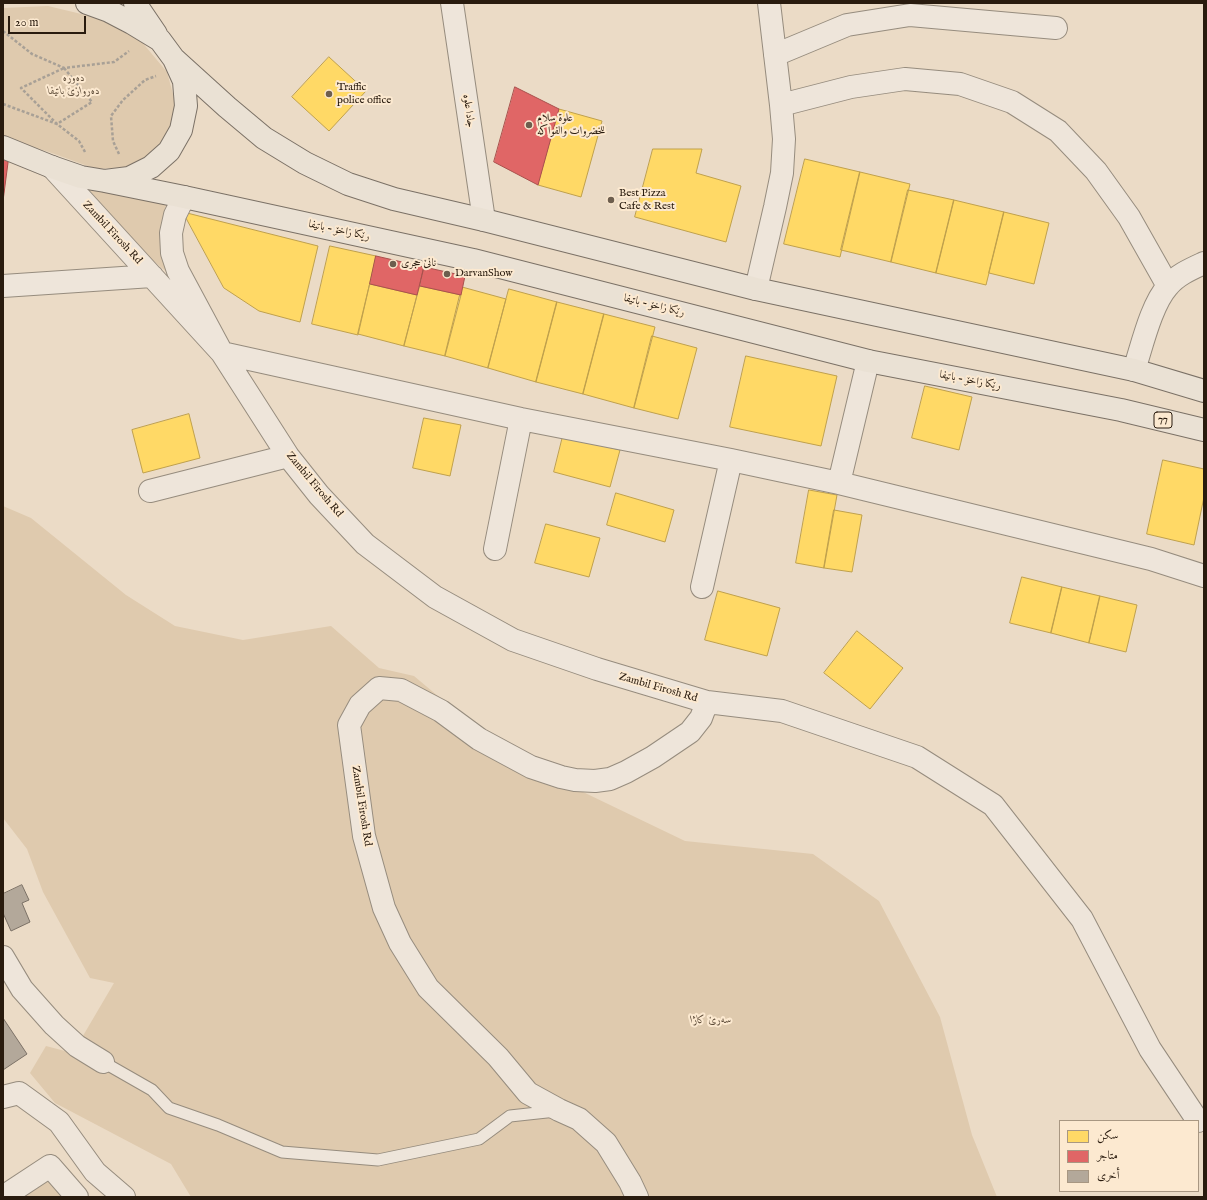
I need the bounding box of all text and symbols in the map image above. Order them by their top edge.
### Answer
scale bar [10,8,88,34]
text: 20 m [15,15,38,30]
park label: ده‌وره‌ ده‌روازێ باتيفا [48,72,100,98]
place label: Traffic police office [337,81,391,107]
marker: Traffic police office [324,89,334,99]
street label: جادا علوه [459,93,477,129]
place label: علوة سلام للخضروات والفواكه [537,112,605,138]
marker: علوة سلام للخضروات والفواكه [524,120,534,130]
place label: Best Pizza Cafe & Rest [619,187,675,213]
marker: Best Pizza Cafe & Rest [606,195,616,205]
street label: Zambil Firosh Rd [79,199,145,267]
street label: رێکا زاخۆ - باتیفا [307,218,371,244]
place label: نانێ حجری [401,257,436,271]
marker: نانێ حجری [388,259,398,269]
place label: DarvanShow [455,267,513,281]
marker: DarvanShow [442,269,452,279]
street label: رێکا زاخۆ - باتیفا [622,292,686,320]
street label: رێکا زاخۆ - باتیفا [938,369,1002,393]
road number: 77 [1154,412,1172,428]
street label: Zambil Firosh Rd [283,450,345,520]
street label: Zambil Firosh Rd [617,670,699,706]
street label: Zambil Firosh Rd [348,765,374,847]
park label: سەرێ کاژا [691,1014,731,1028]
legend [1059,1120,1199,1192]
text: سكن [1097,1128,1118,1143]
text: متاجر [1097,1148,1118,1163]
text: أخرى [1097,1168,1120,1183]

